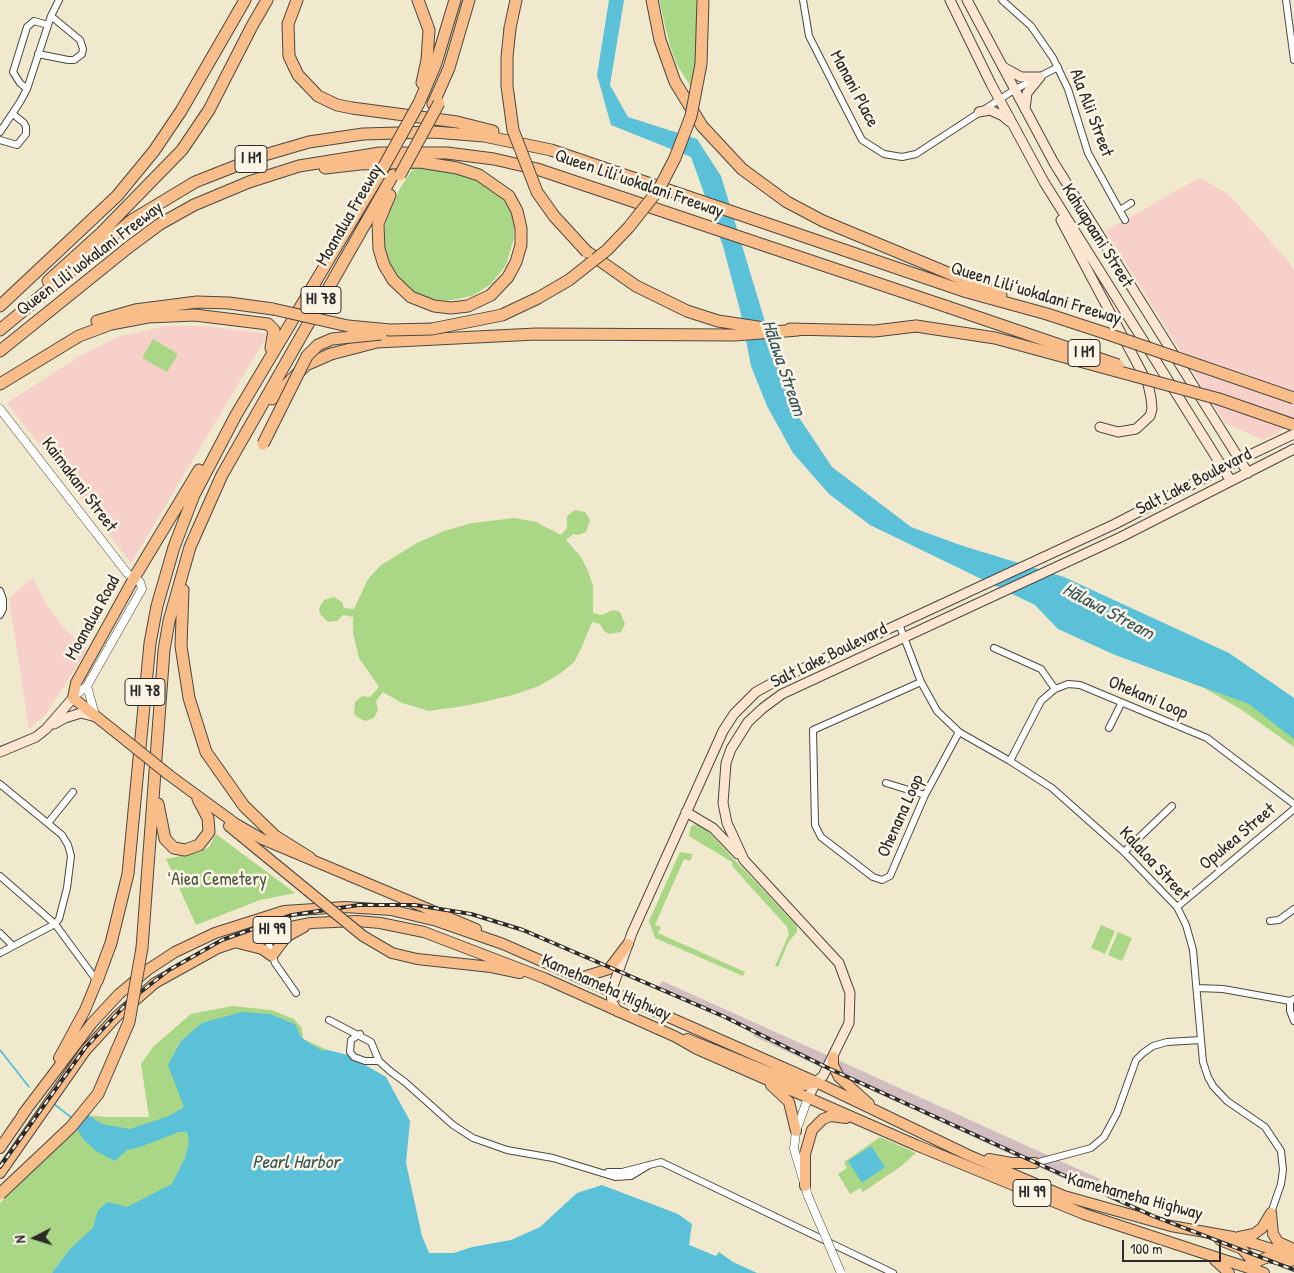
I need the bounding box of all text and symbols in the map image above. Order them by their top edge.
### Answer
street label: Manani Place [825,47,883,131]
street label: Ala Alii Street [1064,66,1118,160]
street label: Queen Liliʻuokalani Freeway [552,145,726,223]
road number: I H1 [235,146,267,172]
street label: Moanalua Freeway [312,160,388,270]
street label: Kahuapaani Street [1056,180,1138,292]
street label: Queen Liliʻuokalani Freeway [13,197,167,321]
street label: Queen Liliʻuokalani Freeway [948,258,1124,330]
road number: HI 78 [301,286,341,314]
water label: Hālawa Stream [756,317,810,419]
road number: I H1 [1068,339,1100,366]
street label: Kaimakani Street [37,434,121,536]
street label: Salt Lake Boulevard [1133,444,1255,520]
street label: Moanalua Road [61,572,125,664]
water label: Hālawa Stream [1059,578,1157,646]
street label: Salt Lake Boulevard [767,619,891,693]
street label: Ohekani Loop [1105,672,1191,724]
road number: HI 78 [125,679,165,706]
street label: Ohenana Loop [873,771,929,861]
street label: Opukea Street [1196,799,1280,875]
street label: Kalaloa Street [1114,822,1194,906]
park label: ʻAiea Cemetery [167,869,267,891]
road number: HI 99 [253,916,291,944]
street label: Kamehameha Highway [538,950,674,1026]
water label: Pearl Harbor [252,1152,340,1174]
street label: Kamehameha Highway [1065,1168,1205,1226]
road number: HI 99 [1013,1180,1051,1206]
north arrow [10,1213,60,1263]
scale bar [1124,1230,1223,1262]
text: N [10,1235,29,1244]
text: 100 m [1130,1238,1163,1259]

